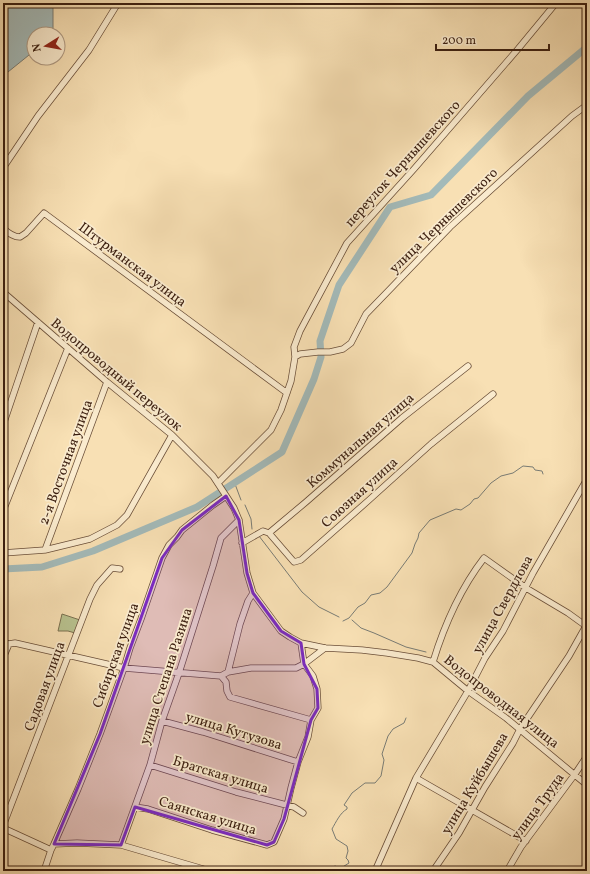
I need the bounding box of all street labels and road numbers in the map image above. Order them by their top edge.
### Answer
street label: переулок Чернышевского [341,97,465,231]
street label: улица Чернышевского [386,164,503,278]
street label: Штурманская улица [74,218,190,312]
street label: Водопроводный переулок [46,314,186,436]
street label: Коммунальная улица [303,389,419,493]
street label: 2-я Восточная улица [35,397,98,528]
street label: Союзная улица [317,453,403,533]
street label: улица Свердлова [468,552,538,657]
street label: Сибирская улица [89,600,144,711]
street label: улица Степана Разина [135,606,198,747]
street label: Садовая улица [20,639,70,734]
street label: Водопроводная улица [439,651,563,753]
street label: улица Кутузова [183,708,284,755]
street label: улица Куйбышева [437,729,513,838]
street label: Братская улица [170,752,271,799]
street label: улица Труда [507,769,569,844]
street label: Саянская улица [156,793,259,840]

